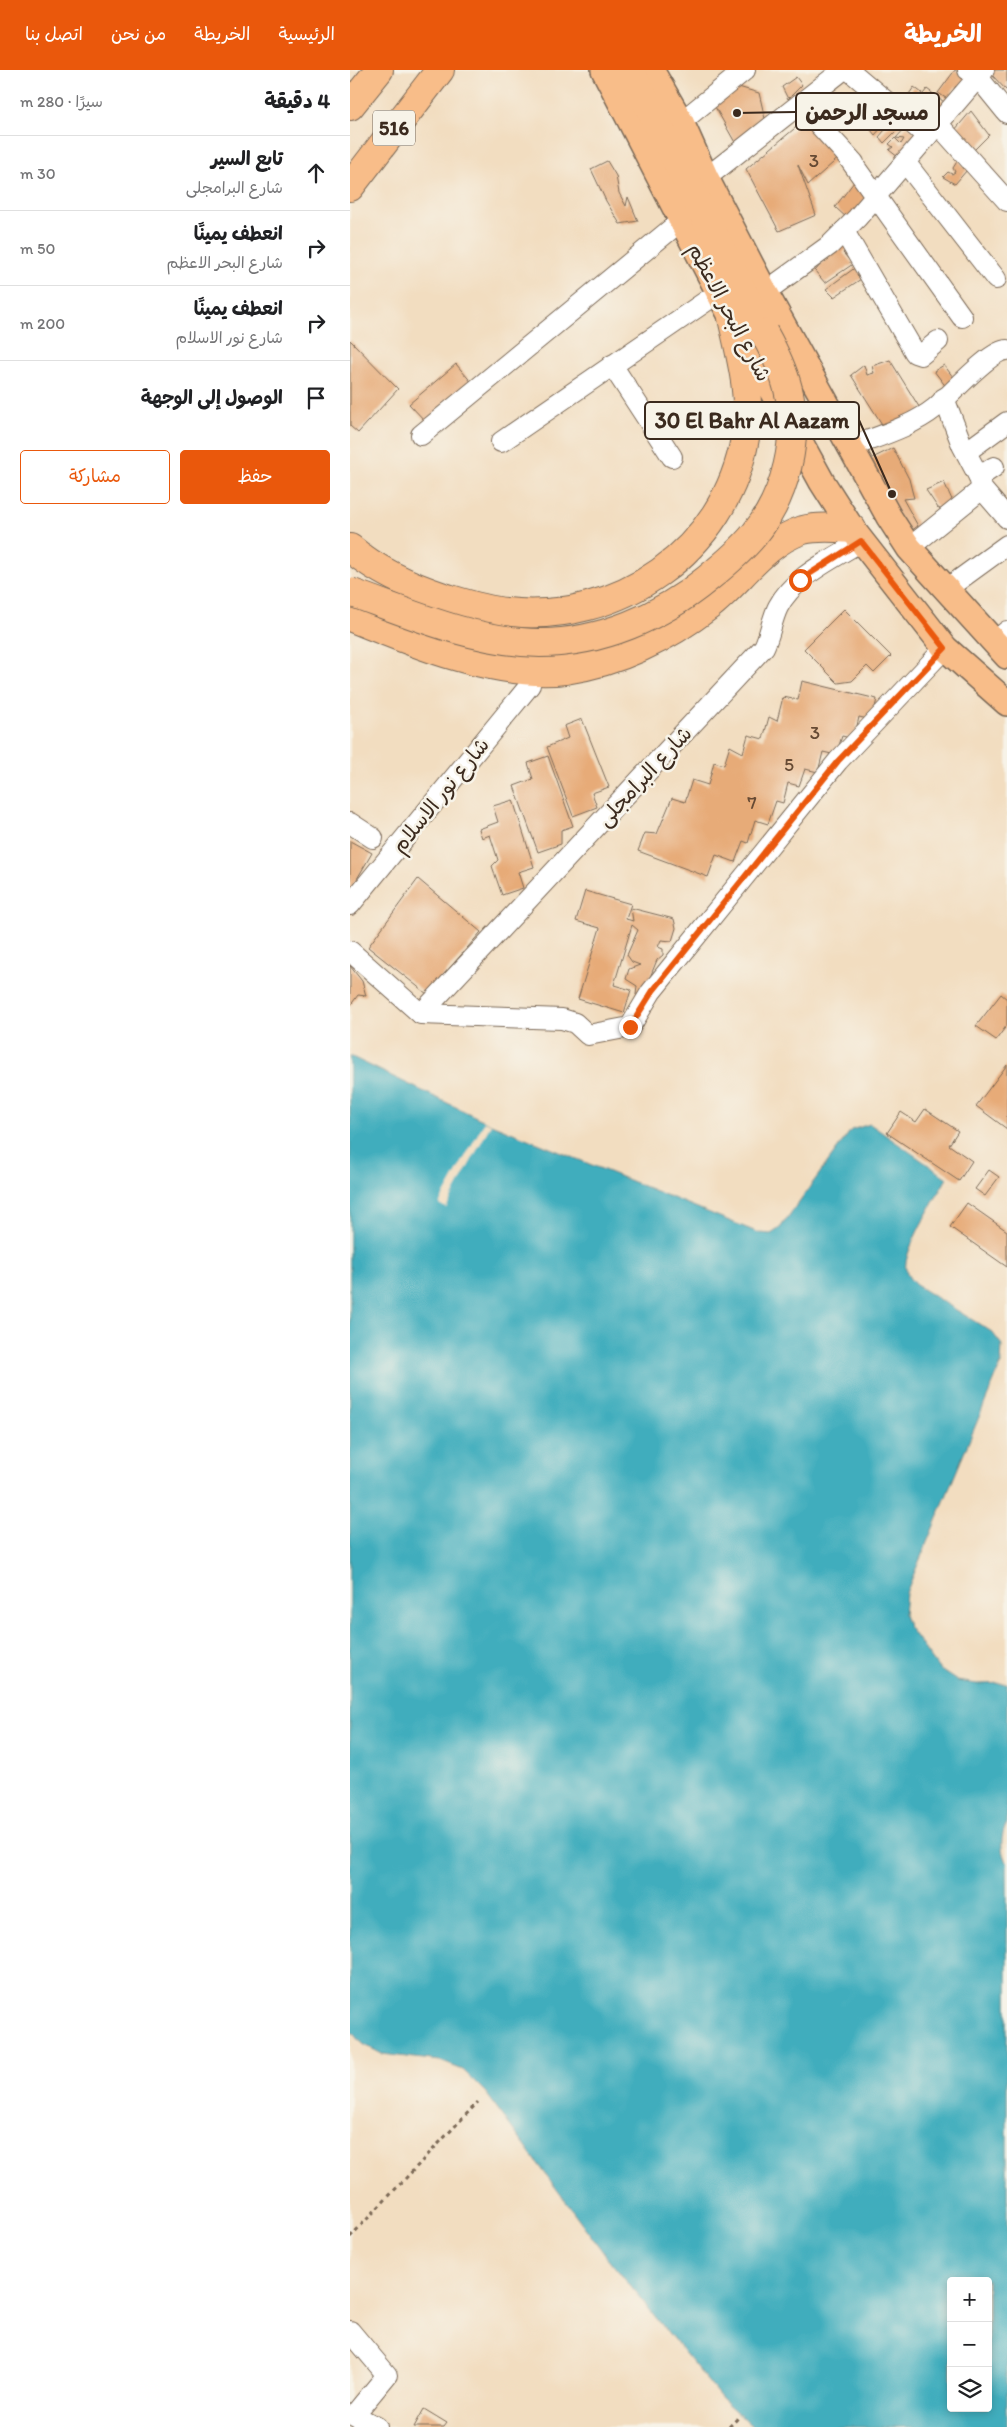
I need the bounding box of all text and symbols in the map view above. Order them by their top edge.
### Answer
text: الخريطة [904,19,982,48]
text: اتصل بنا [25,23,83,45]
text: من نحن [111,23,166,45]
text: الخريطة [194,23,251,45]
text: الرئيسية [279,23,335,45]
text: 4 دقيقة [264,88,330,113]
text: سيرًا · 280 m [20,92,103,111]
callout: مسجد الرحمن [796,93,939,130]
text: مسجد الرحمن [805,99,929,126]
road number: 516 [373,110,415,146]
text: تابع السير [211,147,283,170]
house number: 3 [809,149,819,172]
icon: ahead [302,159,330,187]
text: 30 m [20,164,56,183]
text: شارع البرامجلى [186,178,283,197]
text: انعطف يمينًا [194,222,283,245]
icon: right [302,234,330,262]
text: 50 m [20,239,55,258]
street label: شارع البحر الاعظم [680,239,777,387]
text: شارع البحر الاعظم [167,253,283,272]
text: انعطف يمينًا [194,297,283,320]
icon: right [302,309,330,337]
text: 200 m [20,314,65,333]
text: شارع نور الاسلام [175,328,283,347]
icon: arrive [302,384,330,412]
text: الوصول إلى الوجهة [141,386,283,409]
callout: 30 El Bahr Al Aazam [645,402,859,439]
text: 30 El Bahr Al Aazam [655,407,850,434]
button: مشاركة [20,450,170,504]
button: حفظ [180,450,330,504]
route start [789,569,812,592]
street label: شارع البرامجلى [591,721,699,833]
house number: 3 [810,721,820,744]
street label: شارع نور الاسلام [386,732,497,860]
house number: 5 [784,753,794,776]
house number: 7 [747,791,757,814]
route end [619,1016,642,1039]
map controls [947,2277,992,2412]
button: + [947,2277,992,2322]
button: − [947,2322,992,2367]
button: layers [947,2367,992,2412]

